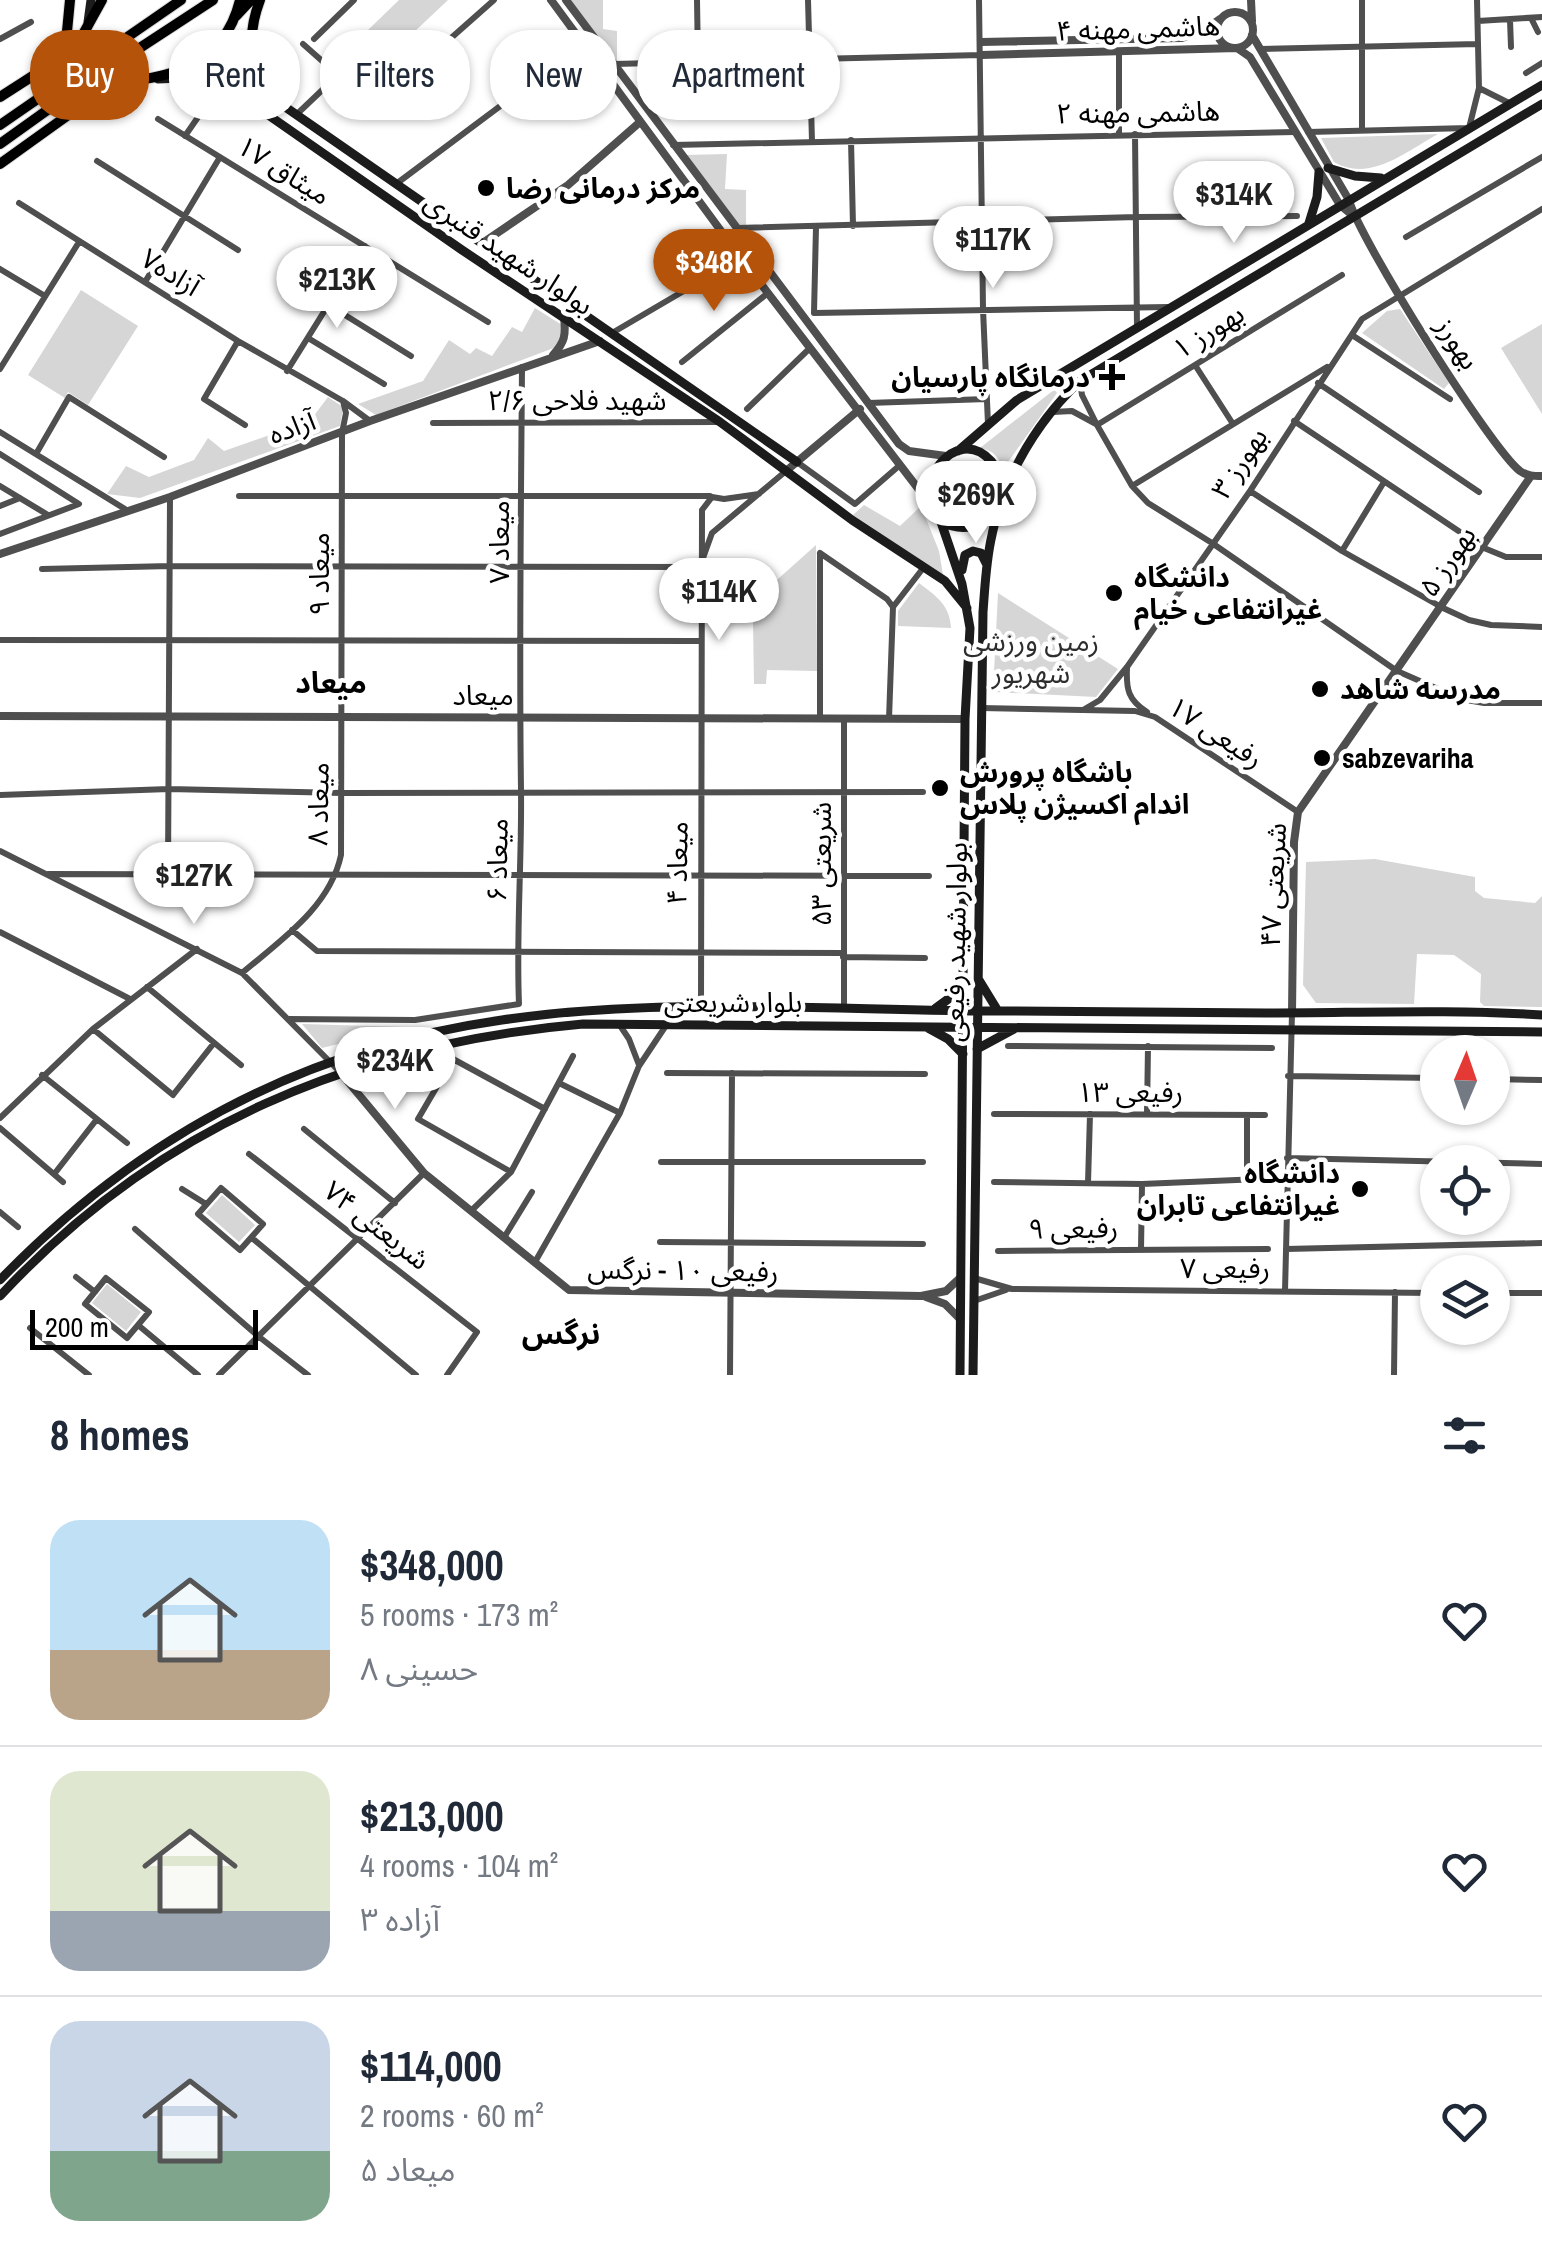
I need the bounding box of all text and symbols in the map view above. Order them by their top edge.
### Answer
street label: هاشمی مهنه ۴ [1055,6,1221,50]
chip: Buy [30,30,149,120]
chip: Rent [169,30,300,120]
chip: Filters [320,30,470,120]
chip: New [490,30,617,120]
chip: Apartment [637,30,840,120]
street label: هاشمی مهنه ۲ [1056,92,1220,132]
street label: میثاق ۱۷ [230,126,338,214]
pin: $314K [1164,161,1304,246]
place label: مرکز درمانی رضا [506,169,700,207]
text: $314K [1195,172,1273,215]
marker: مرکز درمانی رضا [475,177,497,199]
street label: بولوار شهید قنبری [417,182,601,324]
pin: $117K [923,206,1063,291]
text: $117K [955,217,1031,260]
pin: $348K [644,229,784,314]
street label: آزاده۷ [134,239,210,306]
text: $348K [675,240,753,283]
pin: $213K [267,246,407,331]
text: $213K [298,257,376,300]
street label: بهورز ۱ [1165,294,1251,368]
street label: بهورز [1426,309,1489,377]
place label: درمانگاه پارسیان [891,358,1090,396]
marker: درمانگاه پارسیان [1099,364,1125,390]
street label: شهید فلاحی ۲/۶ [487,381,667,419]
street label: آزاده [263,400,323,453]
street label: بهورز ۳ [1202,420,1276,506]
pin: $269K [906,461,1046,546]
text: $269K [937,472,1015,515]
street label: میعاد ۷ [480,500,518,584]
street label: بهورز ۵ [1409,518,1485,604]
street label: میعاد ۹ [300,532,338,616]
pin: $114K [649,558,789,643]
place label: دانشگاه غیرانتفاعی خیام [1134,558,1322,631]
text: $114K [681,569,757,612]
marker: دانشگاه غیرانتفاعی خیام [1103,582,1125,604]
park label: زمین ورزشی شهریور [963,622,1099,692]
district label: میعاد [295,662,367,702]
place label: مدرسه شاهد [1340,670,1501,708]
street label: میعاد [452,676,514,714]
marker: مدرسه شاهد [1309,678,1331,700]
street label: رفیعی ۱۷ [1161,687,1271,777]
place label: sabzevariha [1342,739,1474,777]
marker: sabzevariha [1311,747,1333,769]
place label: باشگاه پرورش اندام اکسیژن پلاس [960,753,1189,826]
street label: میعاد ۸ [298,762,338,846]
marker: باشگاه پرورش اندام اکسیژن پلاس [929,777,951,799]
street label: شریعتی ۵۳ [802,802,840,926]
street label: میعاد ۶ [477,818,517,902]
street label: میعاد ۴ [657,821,697,905]
street label: شریعتی ۴۷ [1251,822,1295,948]
pin: $127K [124,842,264,927]
street label: بولوار شهید رفیعی [934,842,976,1042]
text: $127K [155,853,233,896]
street label: بلوار شریعتی [664,983,802,1021]
pin: $234K [325,1027,465,1112]
north arrow [1420,1035,1510,1125]
map controls [1420,1035,1510,1345]
text: $234K [356,1038,434,1081]
street label: رفیعی ۱۳ [1077,1073,1183,1111]
button: locate [1420,1145,1510,1235]
place label: دانشگاه غیرانتفاعی تابران [1137,1154,1340,1224]
street label: شریعتی ۷۴ [316,1172,438,1278]
marker: دانشگاه غیرانتفاعی تابران [1349,1178,1371,1200]
street label: رفیعی ۹ [1028,1208,1118,1248]
street label: رفیعی ۱۰ - نرگس [587,1249,779,1291]
street label: رفیعی ۷ [1180,1249,1270,1287]
button: layers [1420,1255,1510,1345]
scale bar [30,1305,258,1350]
text: 200 m [45,1308,109,1346]
district label: نرگس [522,1313,600,1353]
text: 8 homes [50,1407,190,1463]
icon: filters [1437,1408,1492,1463]
text: $348,000 [360,1537,504,1593]
icon: home [130,1560,250,1680]
text: 5 rooms · 173 m² [360,1593,558,1636]
icon: heart [1437,1593,1492,1648]
text: حسینی ۸ [360,1647,478,1690]
text: $213,000 [360,1788,504,1844]
icon: home [130,1811,250,1931]
text: 4 rooms · 104 m² [360,1844,558,1887]
icon: heart [1437,1844,1492,1899]
text: آزاده ۳ [360,1898,440,1941]
text: $114,000 [360,2038,502,2094]
icon: home [130,2061,250,2181]
text: 2 rooms · 60 m² [360,2094,544,2137]
icon: heart [1437,2094,1492,2149]
text: میعاد ۵ [360,2148,456,2191]

